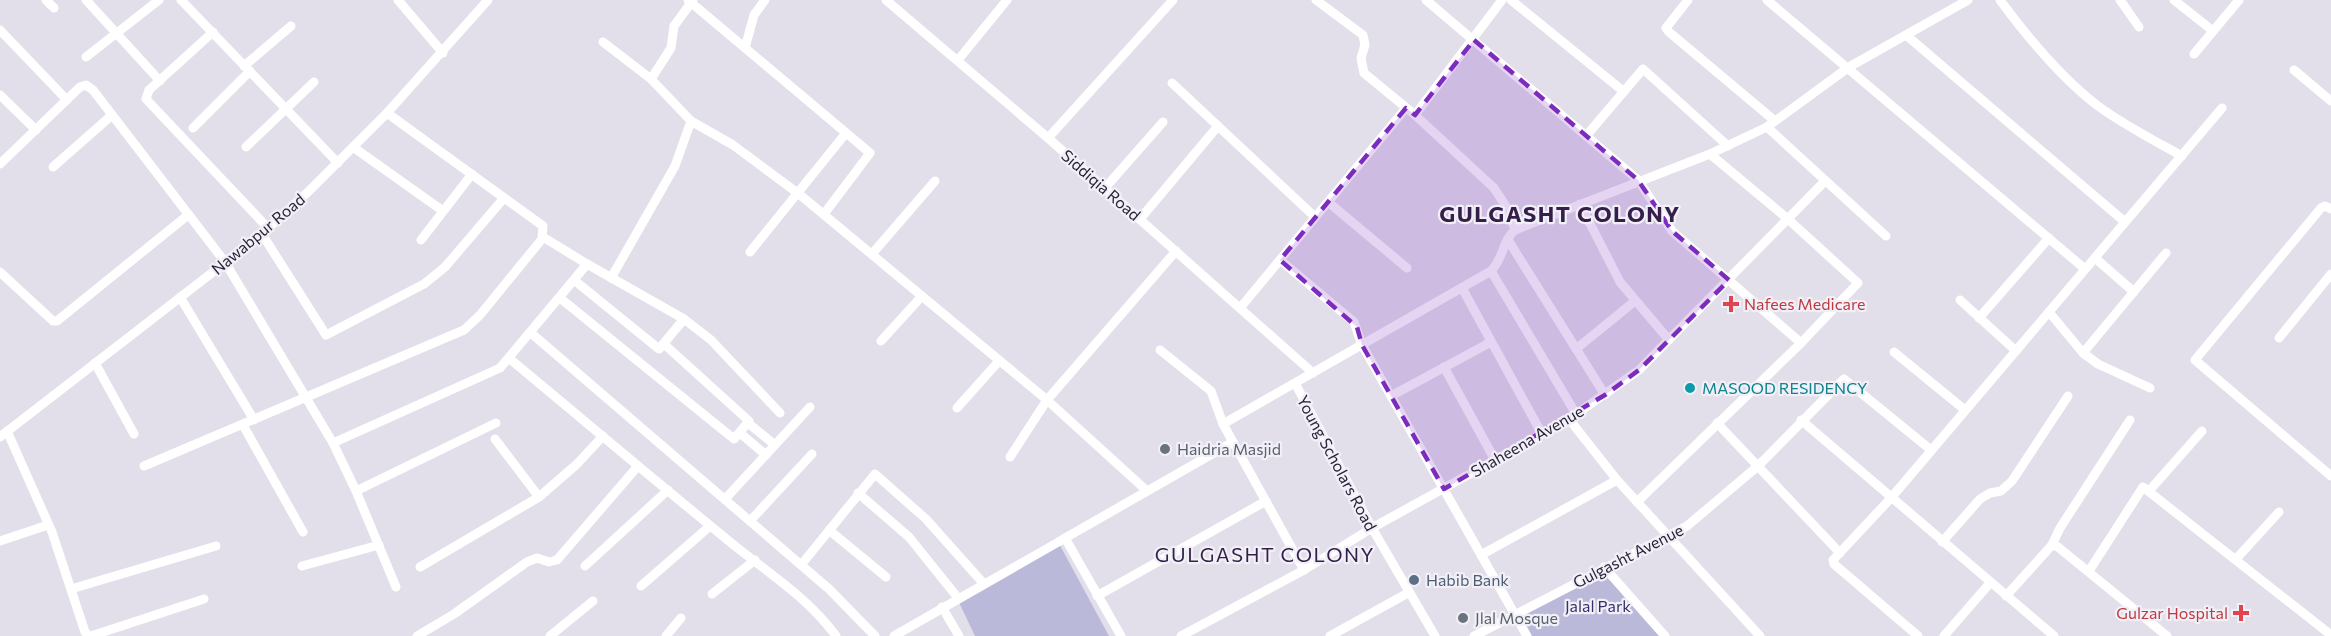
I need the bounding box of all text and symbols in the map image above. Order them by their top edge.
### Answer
street label: Siddiqia Road [1058,145,1145,224]
street label: Nawabpur Road [207,189,308,278]
district label: GULGASHT COLONY [1439,200,1681,227]
place label: Nafees Medicare [1744,294,1866,313]
marker: Nafees Medicare [1722,295,1740,313]
place label: MASOOD RESIDENCY [1702,378,1868,397]
marker: MASOOD RESIDENCY [1683,381,1697,395]
street label: Young Scholars Road [1294,392,1381,534]
street label: Shaheena Avenue [1467,401,1586,481]
place label: Haidria Masjid [1177,439,1281,458]
marker: Haidria Masjid [1158,442,1172,456]
street label: Gulgasht Avenue [1570,520,1686,591]
district label: GULGASHT COLONY [1155,542,1375,566]
place label: Habib Bank [1426,570,1509,589]
marker: Habib Bank [1407,573,1421,587]
park label: Jalal Park [1565,596,1631,615]
place label: Gulzar Hospital [2116,603,2228,622]
marker: Gulzar Hospital [2232,604,2250,622]
place label: Jlal Mosque [1475,608,1558,627]
marker: Jlal Mosque [1456,611,1470,625]

